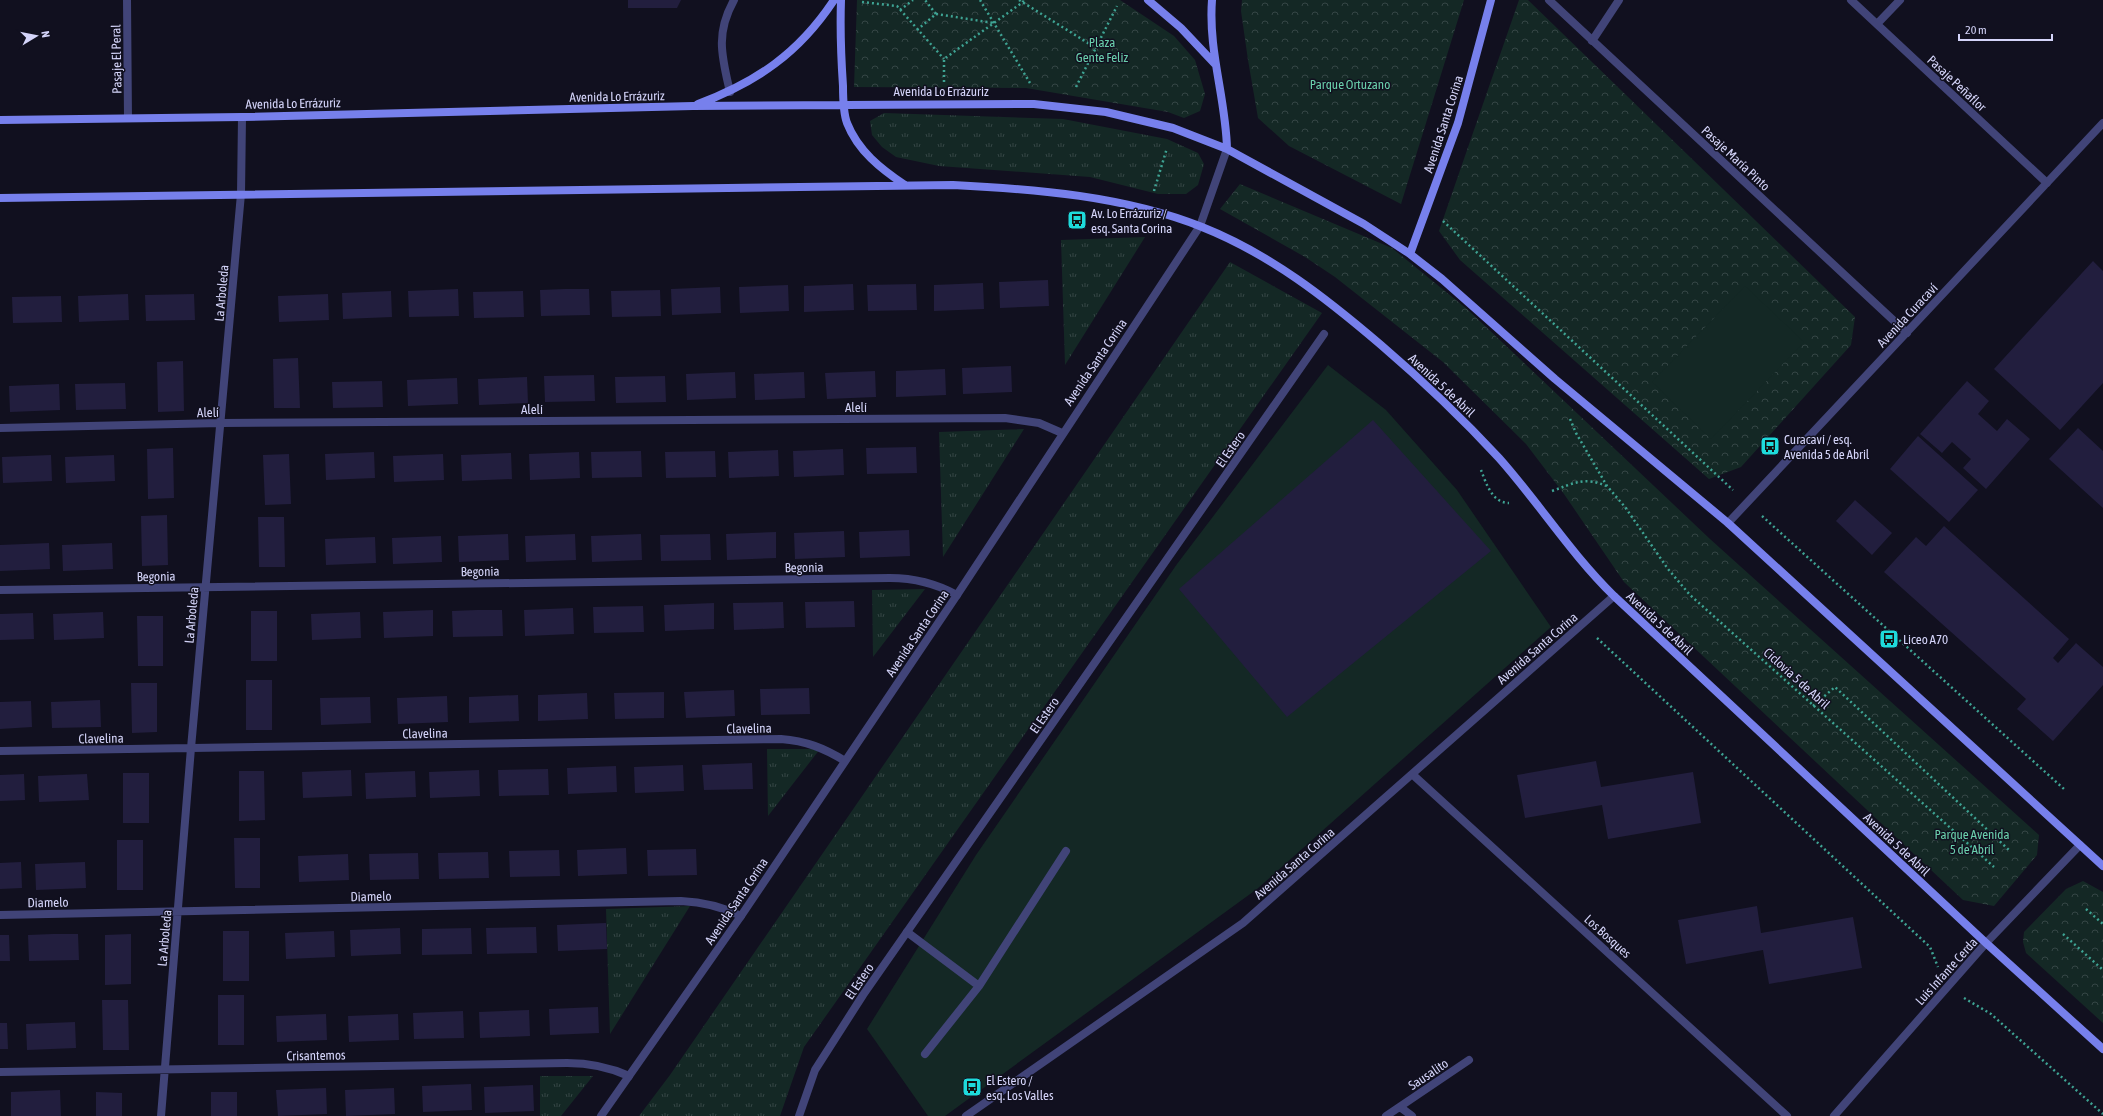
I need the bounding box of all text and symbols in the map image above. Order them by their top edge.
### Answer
north arrow [16,16,56,56]
scale bar [1959,16,2052,42]
text: 20 m [1965,23,1987,37]
street label: Pasaje El Peral [108,24,125,94]
text: N [39,30,52,39]
park label: Plaza Gente Feliz [1076,35,1129,65]
street label: Pasaje Peñaflor [1924,52,1989,114]
street label: Avenida Santa Corina [1421,74,1466,175]
park label: Parque Ortuzano [1310,77,1390,92]
street label: Avenida Lo Errázuriz [893,84,989,99]
street label: Avenida Lo Errázuriz [569,88,665,105]
street label: Avenida Lo Errázuriz [245,95,341,112]
street label: Pasaje María Pinto [1698,123,1773,194]
place label: Av. Lo Errázuriz / esq. Santa Corina [1091,206,1172,236]
bus stop icon: Av. Lo Errázuriz / esq. Santa Corina [1066,209,1088,231]
street label: La Arboleda [212,264,231,322]
street label: Avenida Curacaví [1874,280,1941,350]
street label: Avenida Santa Corina [1061,316,1130,408]
street label: Avenida 5 de Abril [1405,351,1478,420]
street label: Alelí [845,400,867,415]
street label: Alelí [521,402,543,417]
street label: Alelí [197,405,219,420]
street label: El Estero [1213,428,1248,470]
place label: Curacaví / esq. Avenida 5 de Abril [1784,432,1870,462]
bus stop icon: Curacaví / esq. Avenida 5 de Abril [1759,435,1781,457]
street label: Begonia [784,560,824,575]
street label: Begonia [460,564,500,579]
street label: Begonia [136,569,176,584]
street label: La Arboleda [182,586,201,644]
street label: Avenida Santa Corina [883,587,952,679]
street label: Avenida 5 de Abril [1623,589,1696,658]
street label: Avenida Santa Corina [1494,609,1580,687]
bus stop icon: Liceo A70 [1878,628,1900,650]
place label: Liceo A70 [1903,632,1948,647]
street label: Ciclovia 5 de Abril [1761,645,1833,712]
street label: El Estero [1027,694,1062,736]
street label: Clavelina [726,721,772,736]
street label: Clavelina [402,726,448,741]
street label: Clavelina [78,731,124,746]
street label: Avenida 5 de Abril [1860,810,1933,879]
street label: Avenida Santa Corina [1251,824,1337,902]
park label: Parque Avenida 5 de Abril [1934,827,2010,857]
street label: Avenida Santa Corina [702,855,771,947]
street label: Diamelo [350,889,392,904]
street label: Diamelo [27,895,69,910]
street label: La Arboleda [155,909,174,967]
street label: Los Bosques [1581,912,1634,961]
street label: Luis Infante Cerda [1912,935,1980,1008]
street label: El Estero [842,960,877,1002]
street label: Crisantemos [286,1047,346,1064]
street label: Sausalito [1406,1056,1451,1093]
place label: El Estero / esq. Los Valles [986,1073,1054,1103]
bus stop icon: El Estero / esq. Los Valles [961,1076,983,1098]

